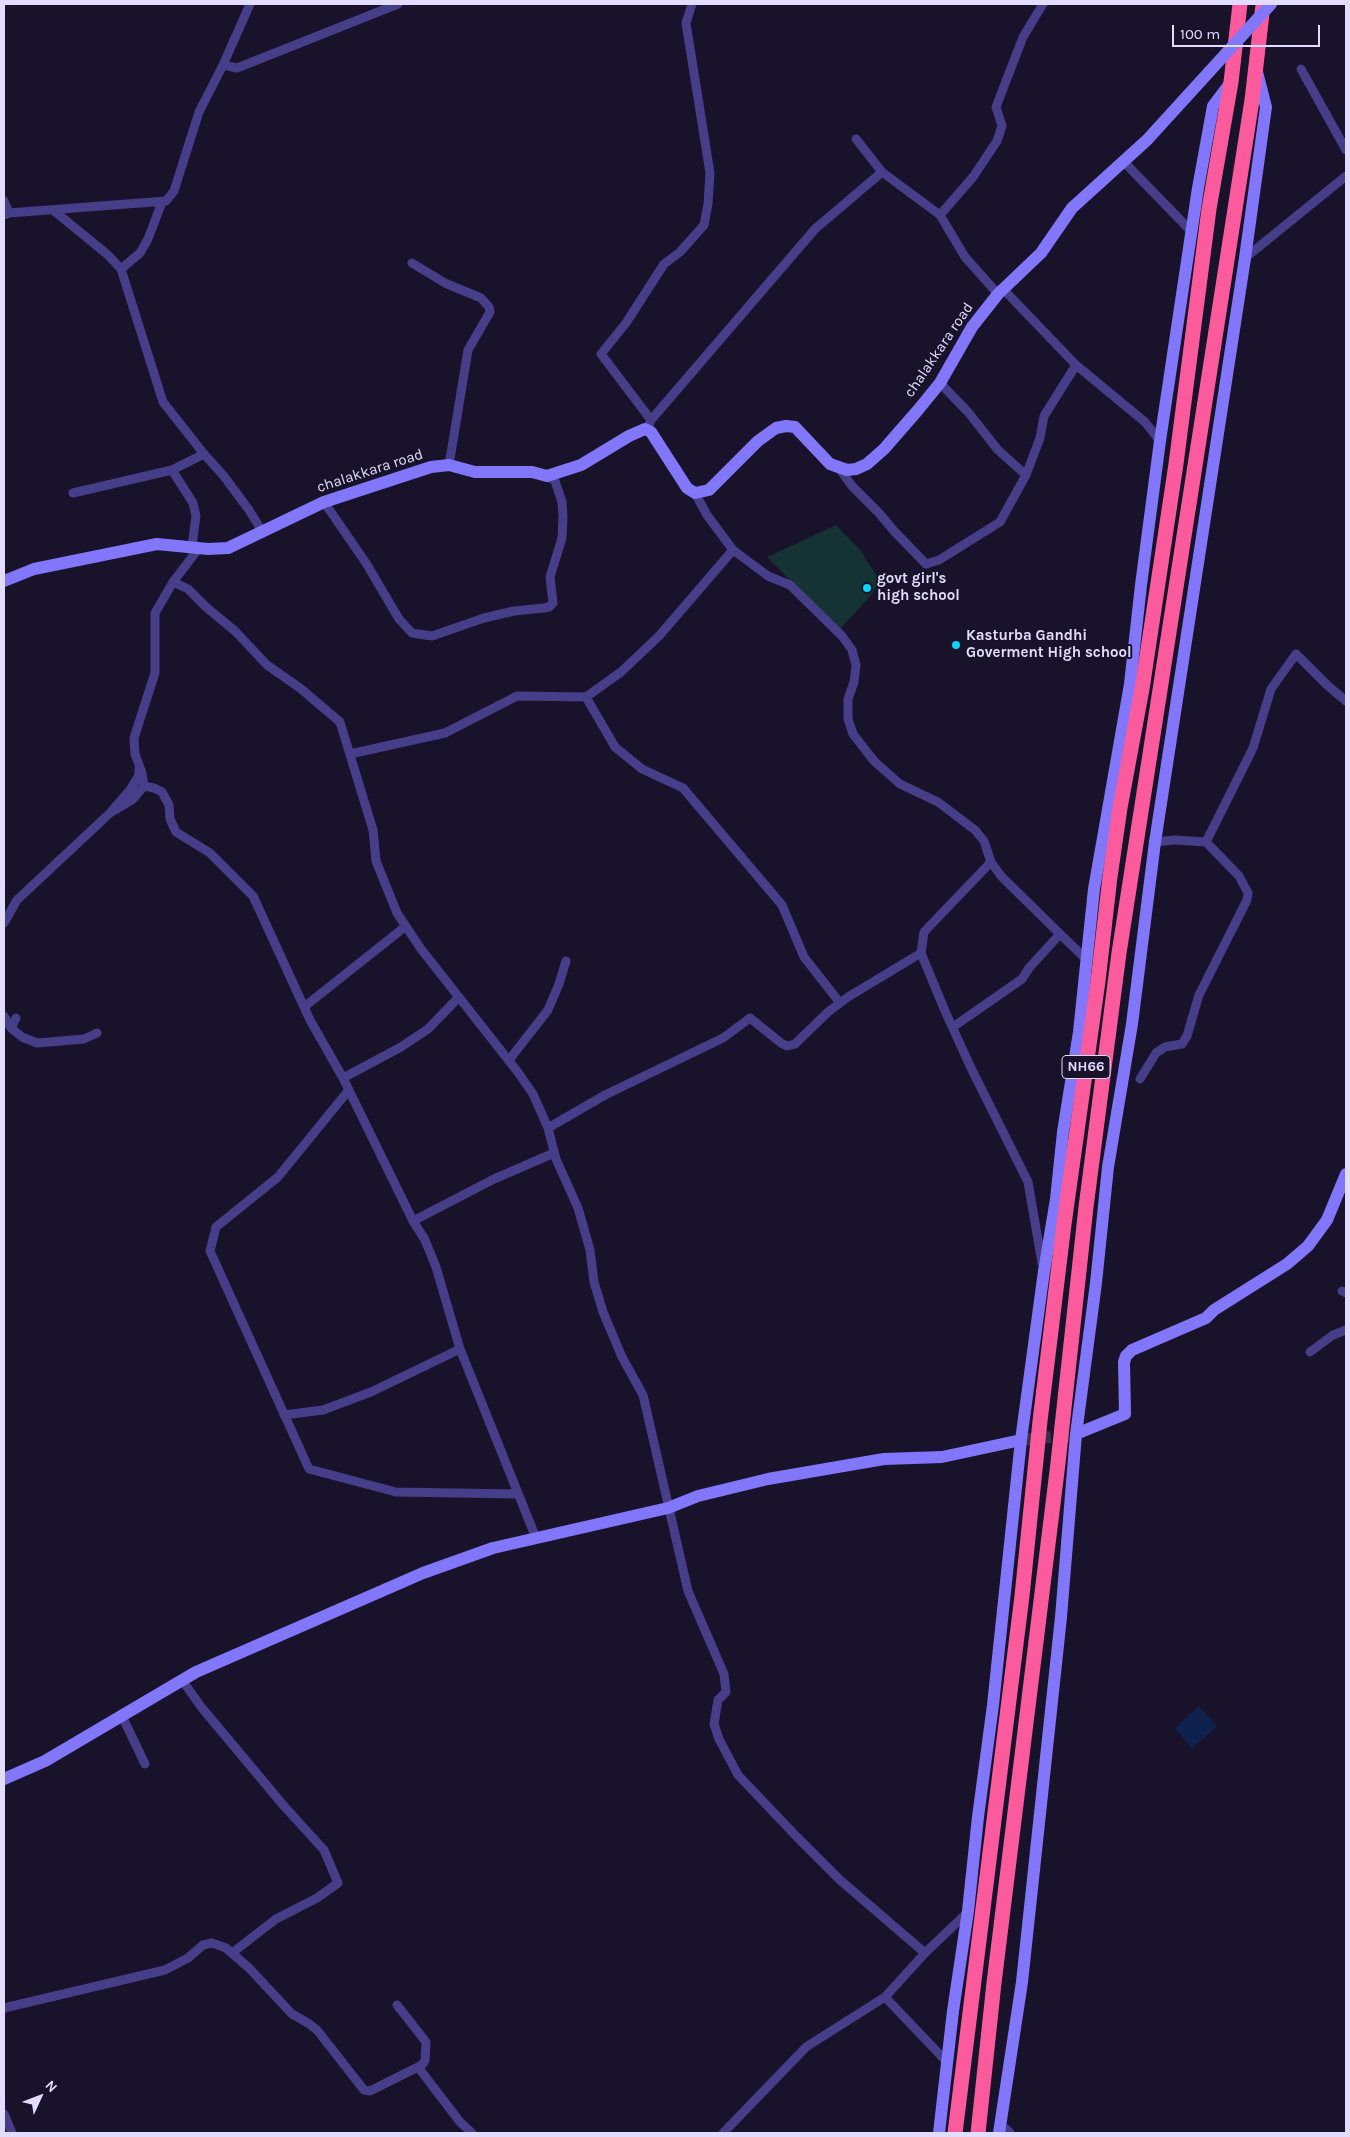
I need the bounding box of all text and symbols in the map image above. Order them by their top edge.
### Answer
scale bar [1175,15,1322,47]
text: 100 m [1180,25,1220,43]
street label: chalakkara road [901,299,977,401]
street label: chalakkara road [315,445,425,497]
place label: govt girl's high school [877,570,960,605]
marker: govt girl's high school [861,582,873,594]
place label: Kasturba Gandhi Goverment High school [966,627,1132,662]
marker: Kasturba Gandhi Goverment High school [950,639,962,651]
road number: NH66 [1062,1056,1110,1078]
north arrow [15,2072,65,2122]
text: N [42,2077,61,2096]

